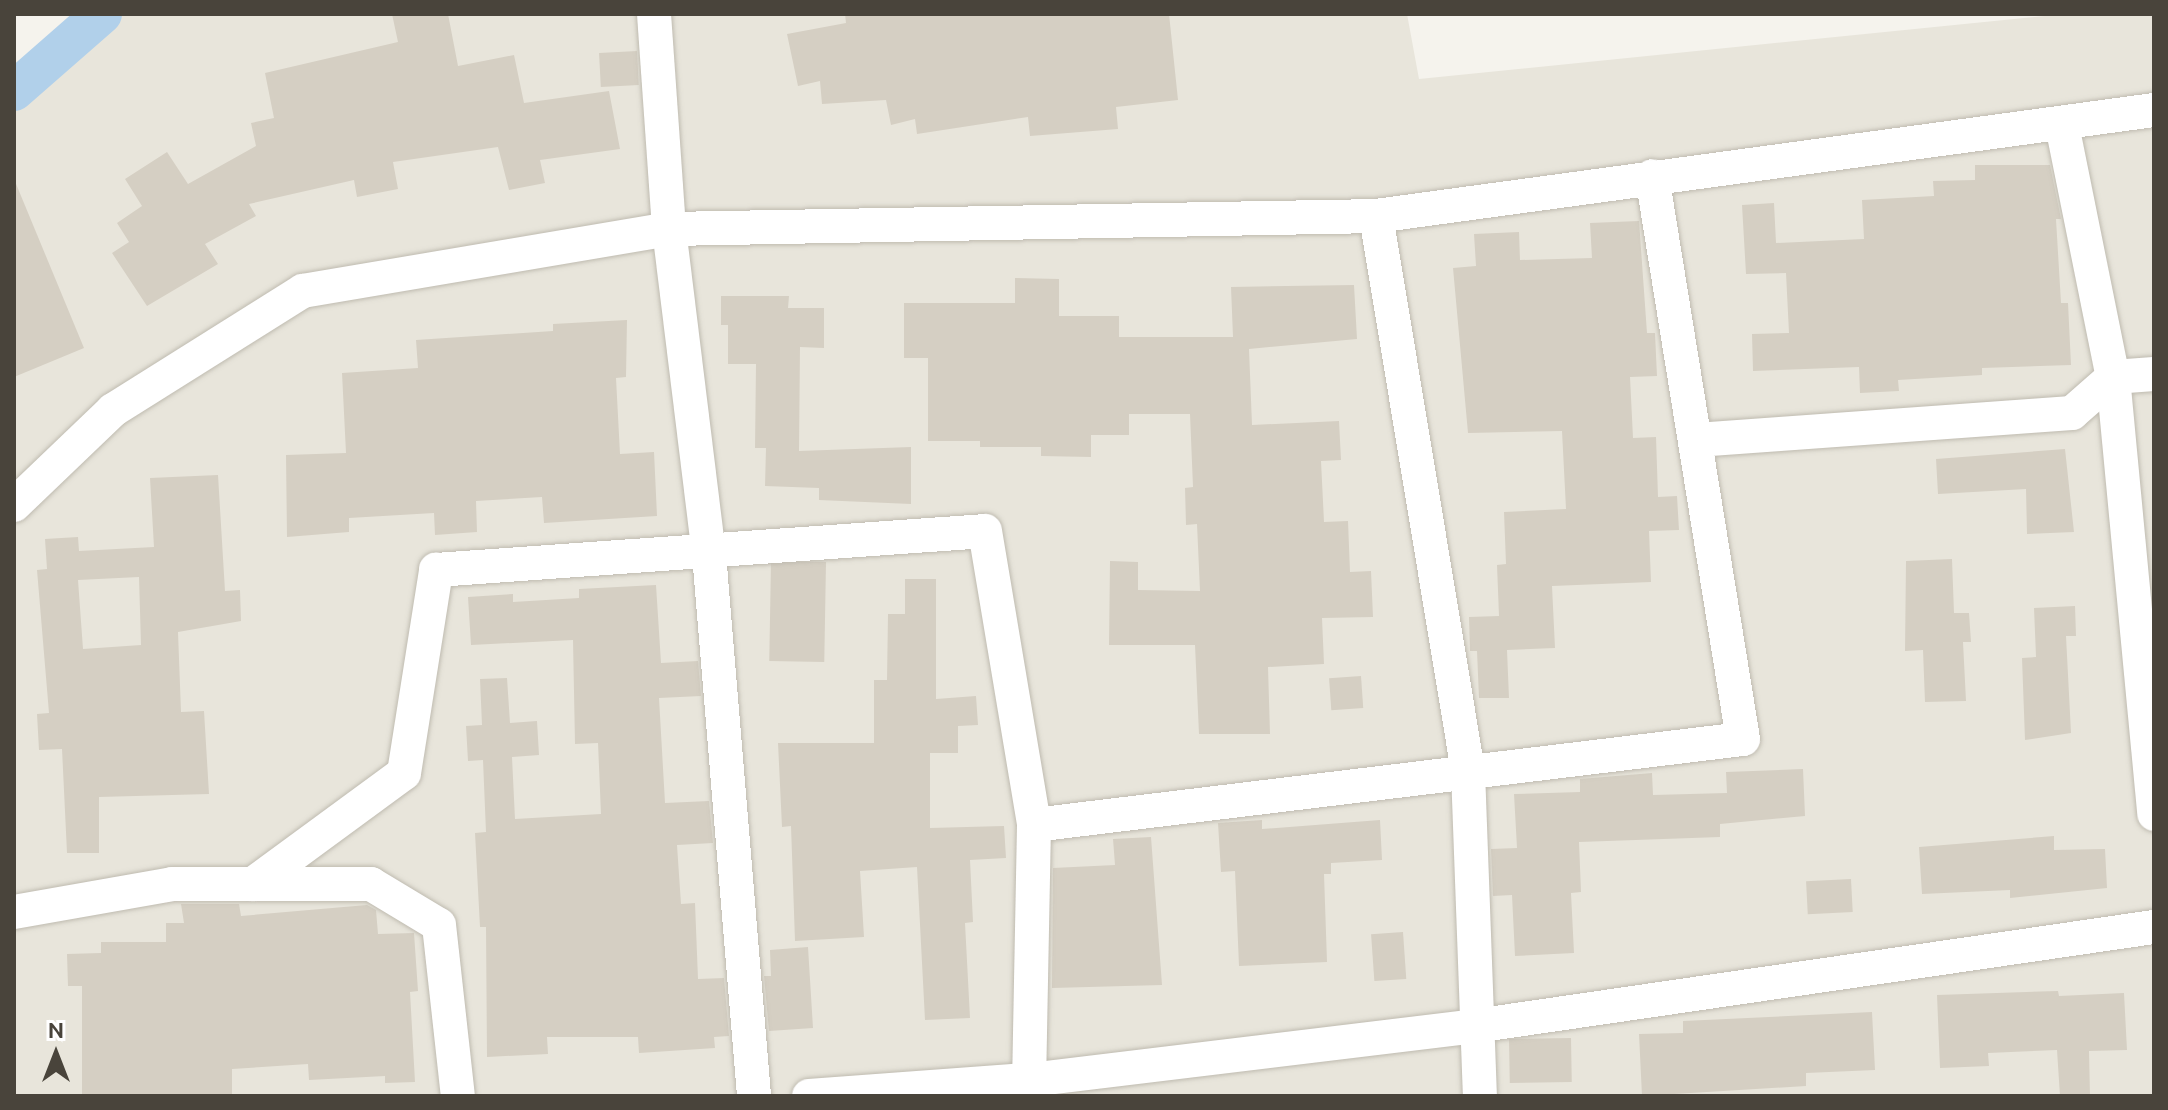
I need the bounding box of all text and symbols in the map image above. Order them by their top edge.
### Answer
north arrow [16,1014,96,1094]
text: N [48,1017,64,1042]

